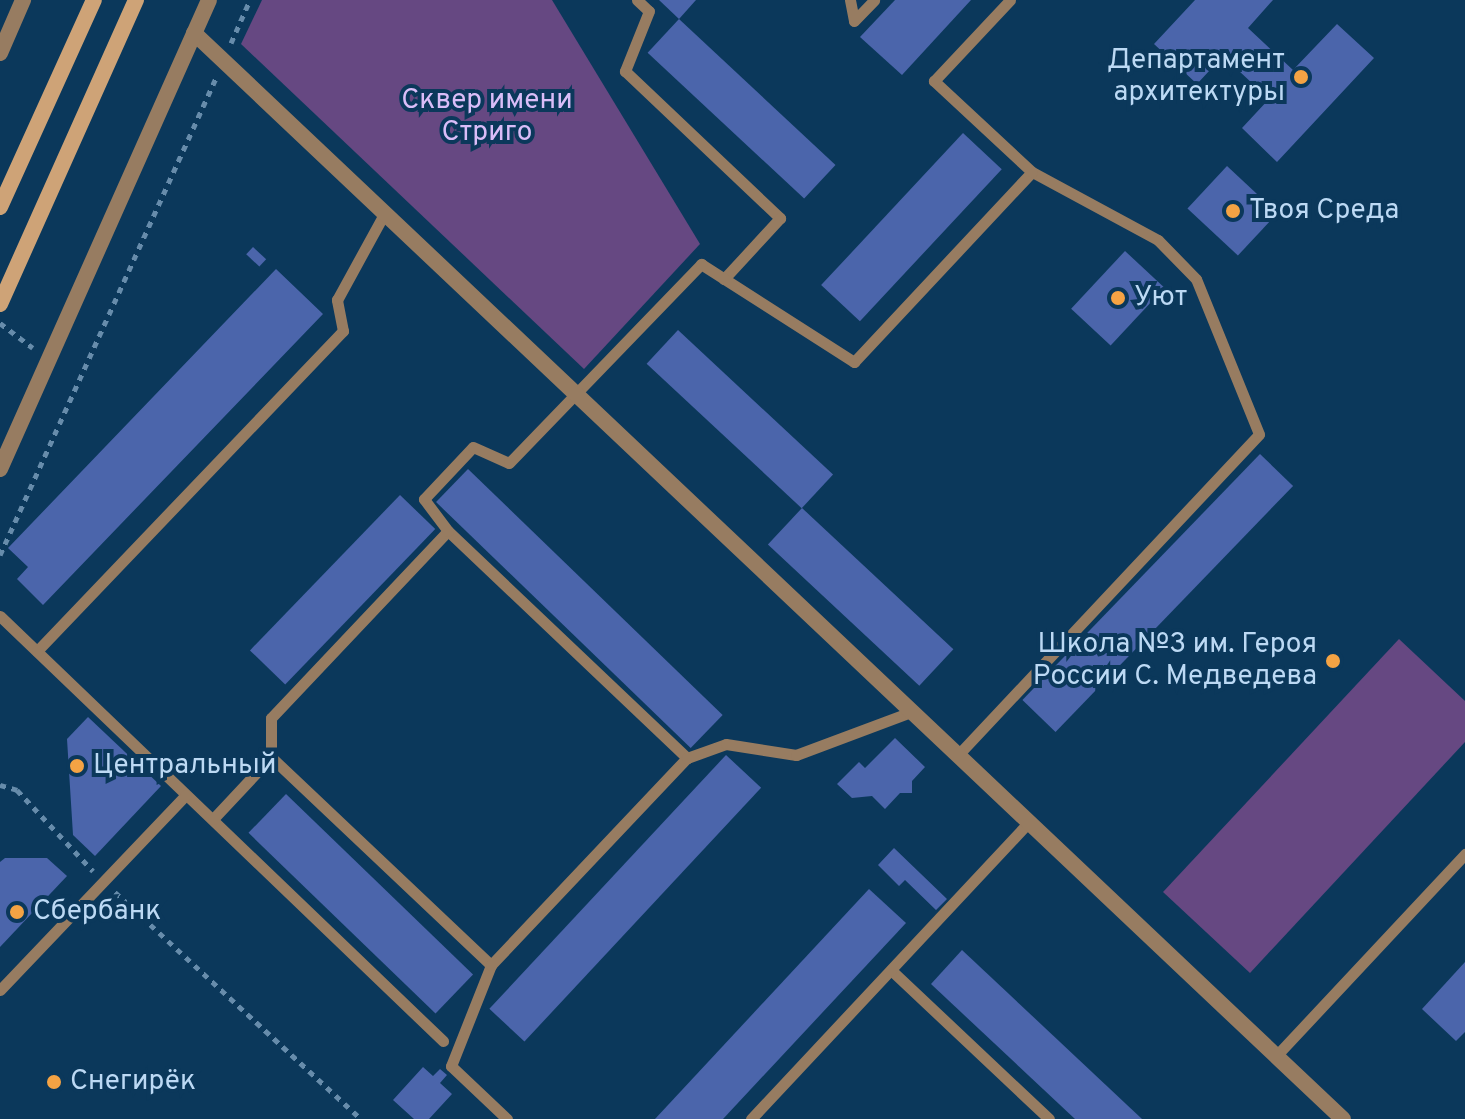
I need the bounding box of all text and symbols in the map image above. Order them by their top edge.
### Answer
place label: Департамент архитектуры [1107,44,1285,110]
marker: Департамент архитектуры [1292,68,1310,86]
park label: Сквер имени Стриго [401,84,573,150]
place label: Твоя Среда [1249,194,1399,228]
marker: Твоя Среда [1224,202,1242,220]
place label: Уют [1134,281,1187,315]
marker: Уют [1109,289,1127,307]
place label: Школа №3 им. Героя России С. Медведева [1033,628,1317,694]
marker: Школа №3 им. Героя России С. Медведева [1324,652,1342,670]
place label: Центральный [93,749,276,783]
marker: Центральный [68,757,86,775]
place label: Сбербанк [33,895,161,929]
marker: Сбербанк [8,903,26,921]
place label: Снегирёк [70,1065,196,1099]
marker: Снегирёк [45,1073,63,1091]

